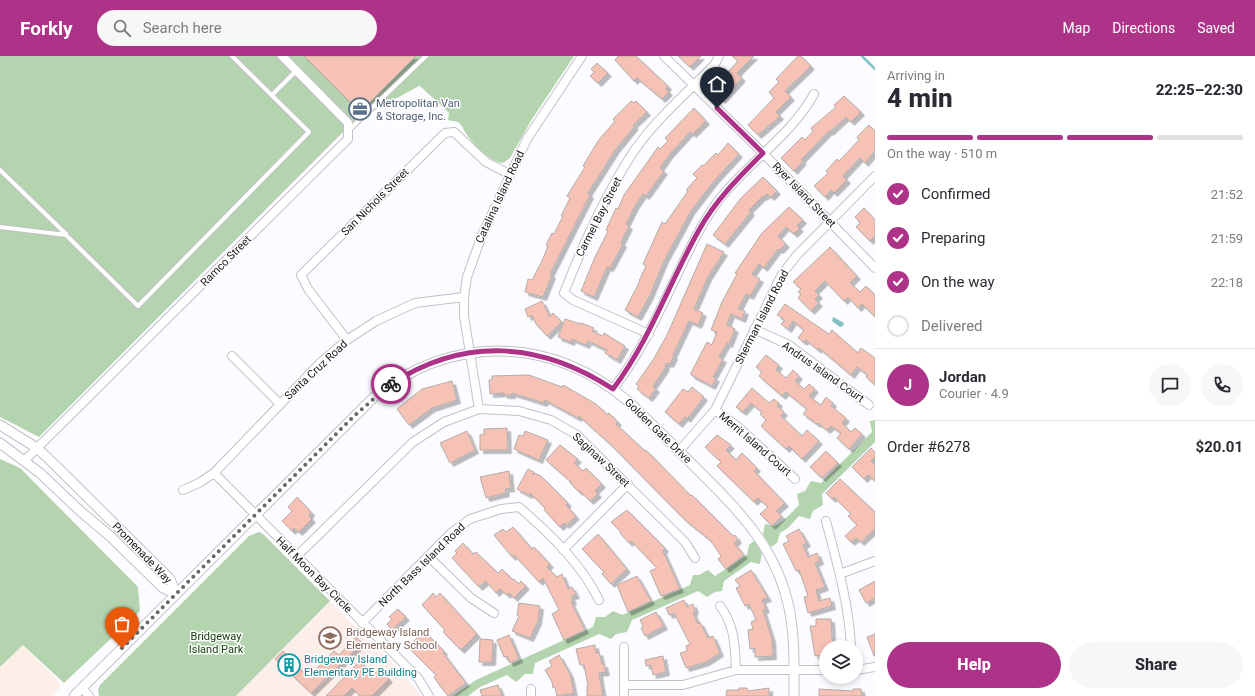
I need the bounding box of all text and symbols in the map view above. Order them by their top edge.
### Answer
search box [97,10,377,46]
text: Forkly [20,17,73,40]
icon: search [111,17,133,39]
text: Search here [143,19,222,37]
text: Map [1063,20,1090,36]
text: Directions [1112,20,1175,36]
text: Saved [1197,20,1235,36]
pin [700,67,734,108]
text: Arriving in [887,68,945,83]
icon: home [706,73,728,95]
text: 22:25–22:30 [1156,81,1243,99]
text: 4 min [887,83,953,113]
office icon: Metropolitan Van & Storage, Inc. [347,96,373,122]
place label: Metropolitan Van & Storage, Inc. [376,97,460,123]
text: On the way · 510 m [887,146,997,161]
street label: Catalina Island Road [473,149,527,245]
street label: Ryer Island Street [770,160,839,231]
street label: San Nichols Street [339,165,412,238]
street label: Carmel Bay Street [573,175,625,259]
icon: check [887,183,909,205]
text: Confirmed [921,185,991,203]
text: 21:52 [1211,187,1243,202]
icon: check [887,227,909,249]
text: Preparing [921,229,985,247]
text: 21:59 [1211,231,1243,246]
street label: Ramco Street [198,233,254,289]
street label: Sherman Island Road [733,268,791,366]
icon: check [887,271,909,293]
text: On the way [921,273,995,291]
text: 22:18 [1211,275,1243,290]
text: Delivered [921,317,983,335]
street label: Santa Cruz Road [282,338,350,402]
street label: Andrus Island Court [780,339,867,405]
courier [371,364,411,404]
button: chat [1149,364,1191,406]
button: phone [1201,364,1243,406]
text: Jordan [939,368,986,386]
icon: bike [380,373,402,395]
text: J [904,376,912,394]
text: Courier · 4.9 [939,386,1009,401]
street label: Golden Gate Drive [622,396,694,466]
street label: Merrit Island Court [716,409,794,479]
street label: Saginaw Street [570,430,633,490]
text: Order #6278 [887,438,970,456]
text: $20.01 [1196,438,1243,456]
street label: Promenade Way [110,520,175,587]
street label: North Bass Island Road [376,520,468,610]
street label: Half Moon Bay Circle [273,534,355,616]
pin [105,607,139,648]
icon: bag [111,613,133,635]
school or university icon: Bridgeway Island Elementary School [317,625,343,651]
place label: Bridgeway Island Elementary School [346,626,437,652]
park label: Bridgeway Island Park [189,630,244,656]
map controls [819,640,863,684]
button: layers [819,640,863,684]
button: Help [887,642,1061,688]
button: Share [1069,642,1243,688]
building icon: Bridgeway Island Elementary PE Building [276,652,302,678]
place label: Bridgeway Island Elementary PE Building [304,653,417,679]

